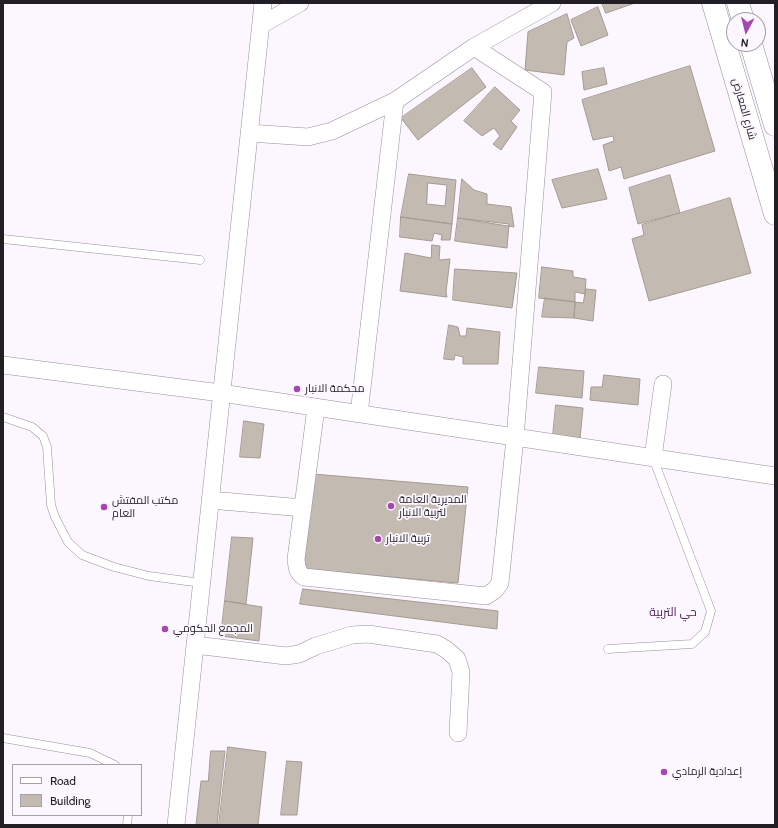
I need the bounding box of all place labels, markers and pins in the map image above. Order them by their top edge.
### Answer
place label: محكمة الانبار [305,382,365,396]
marker: محكمة الانبار [292,384,302,394]
place label: المديرية العامة لتربية الانبار [399,493,467,519]
place label: مكتب المفتش العام [112,494,178,520]
marker: المديرية العامة لتربية الانبار [386,501,396,511]
marker: مكتب المفتش العام [99,502,109,512]
place label: تربية الانبار [386,532,430,546]
marker: تربية الانبار [373,534,383,544]
place label: المجمع الحكومي [173,622,253,636]
marker: المجمع الحكومي [160,624,170,634]
place label: إعدادية الرمادي [672,765,742,779]
marker: إعدادية الرمادي [659,767,669,777]

